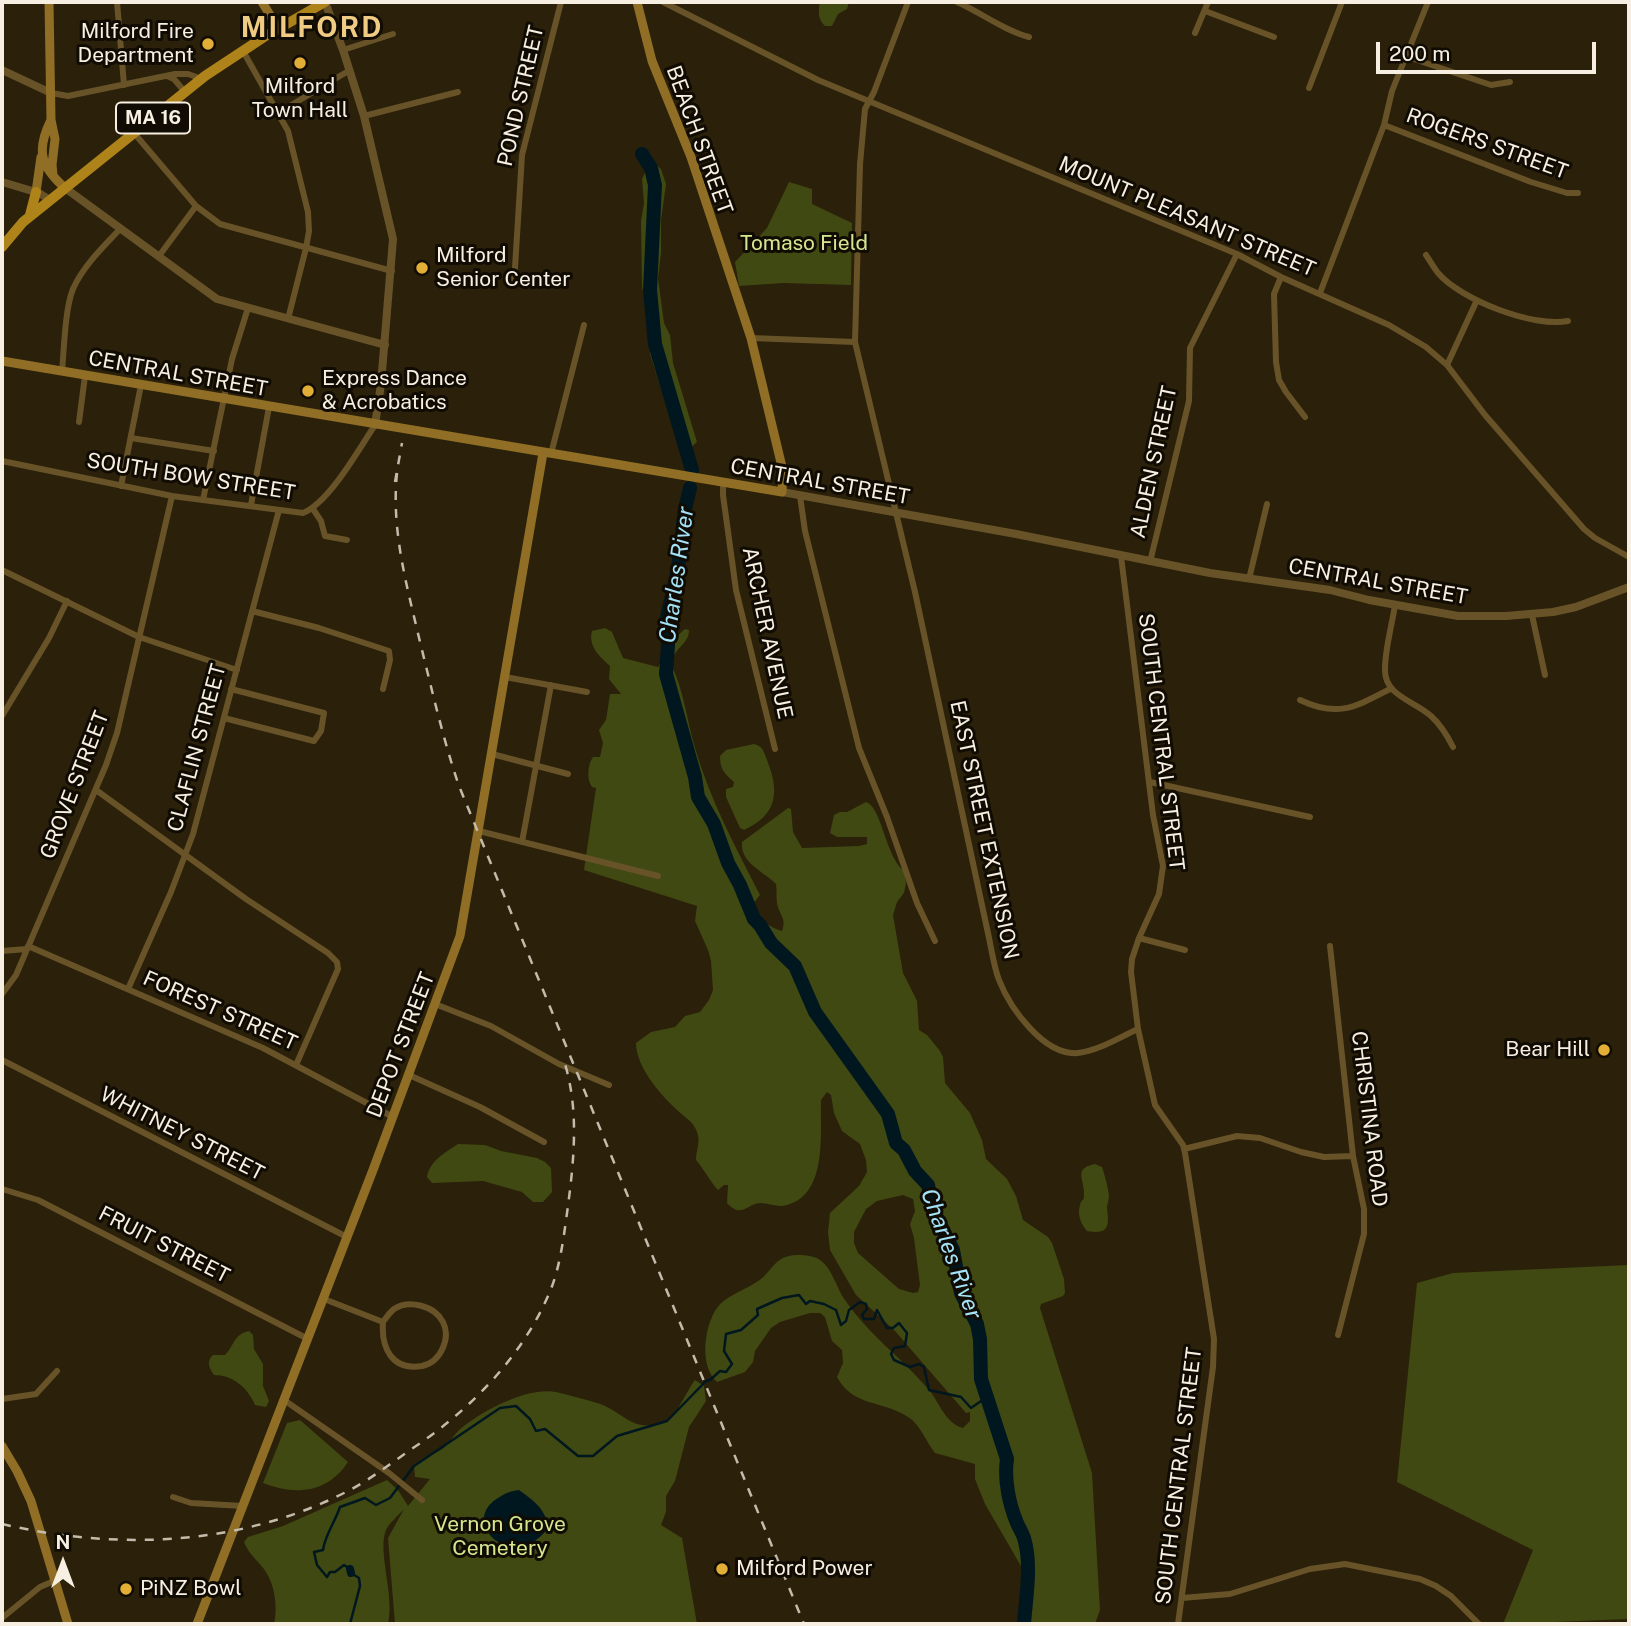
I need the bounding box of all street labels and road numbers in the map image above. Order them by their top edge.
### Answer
street label: POND STREET [493,23,549,169]
street label: BEACH STREET [660,62,738,218]
road number: MA 16 [116,102,190,134]
street label: ROGERS STREET [1403,103,1571,185]
street label: MOUNT PLEASANT STREET [1055,151,1319,283]
street label: CENTRAL STREET [86,346,270,402]
street label: ALDEN STREET [1126,384,1182,540]
street label: SOUTH BOW STREET [85,448,297,506]
street label: CENTRAL STREET [728,454,912,510]
street label: ARCHER AVENUE [736,545,798,721]
street label: CENTRAL STREET [1286,554,1470,610]
street label: SOUTH CENTRAL STREET [1133,612,1189,872]
street label: CLAFLIN STREET [162,661,232,835]
street label: EAST STREET EXTENSION [944,698,1024,962]
street label: GROVE STREET [35,708,115,862]
street label: FOREST STREET [139,966,301,1056]
street label: DEPOT STREET [362,969,440,1121]
street label: CHRISTINA ROAD [1346,1030,1392,1208]
street label: WHITNEY STREET [96,1082,268,1186]
street label: FRUIT STREET [94,1201,234,1289]
street label: SOUTH CENTRAL STREET [1151,1346,1207,1606]

